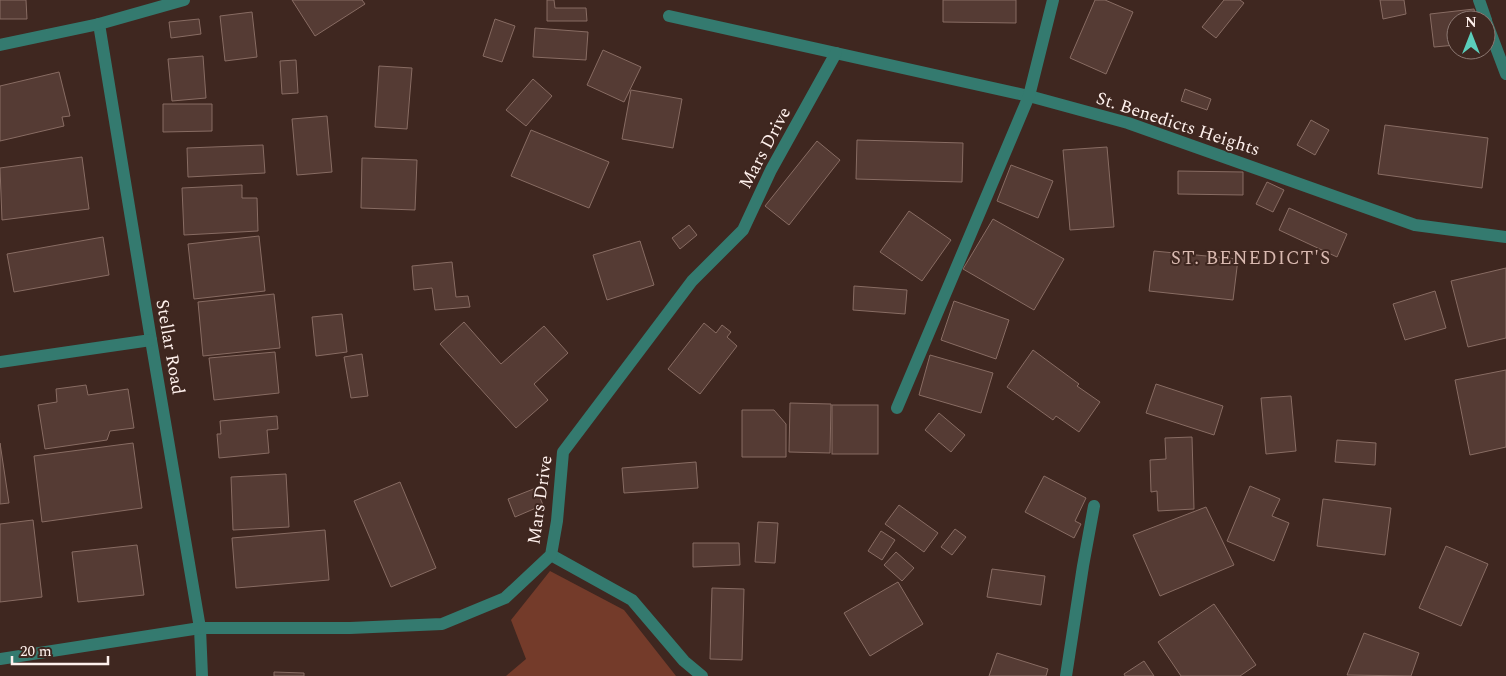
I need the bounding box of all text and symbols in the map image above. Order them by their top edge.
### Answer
north arrow [1446,10,1496,60]
text: N [1465,12,1477,33]
street label: St. Benedicts Heights [1092,85,1264,163]
street label: Mars Drive [732,102,798,194]
district label: ST. BENEDICT'S [1171,244,1331,273]
street label: Stellar Road [148,297,192,397]
street label: Mars Drive [520,454,560,546]
scale bar [12,634,109,666]
text: 20 m [20,640,52,663]

